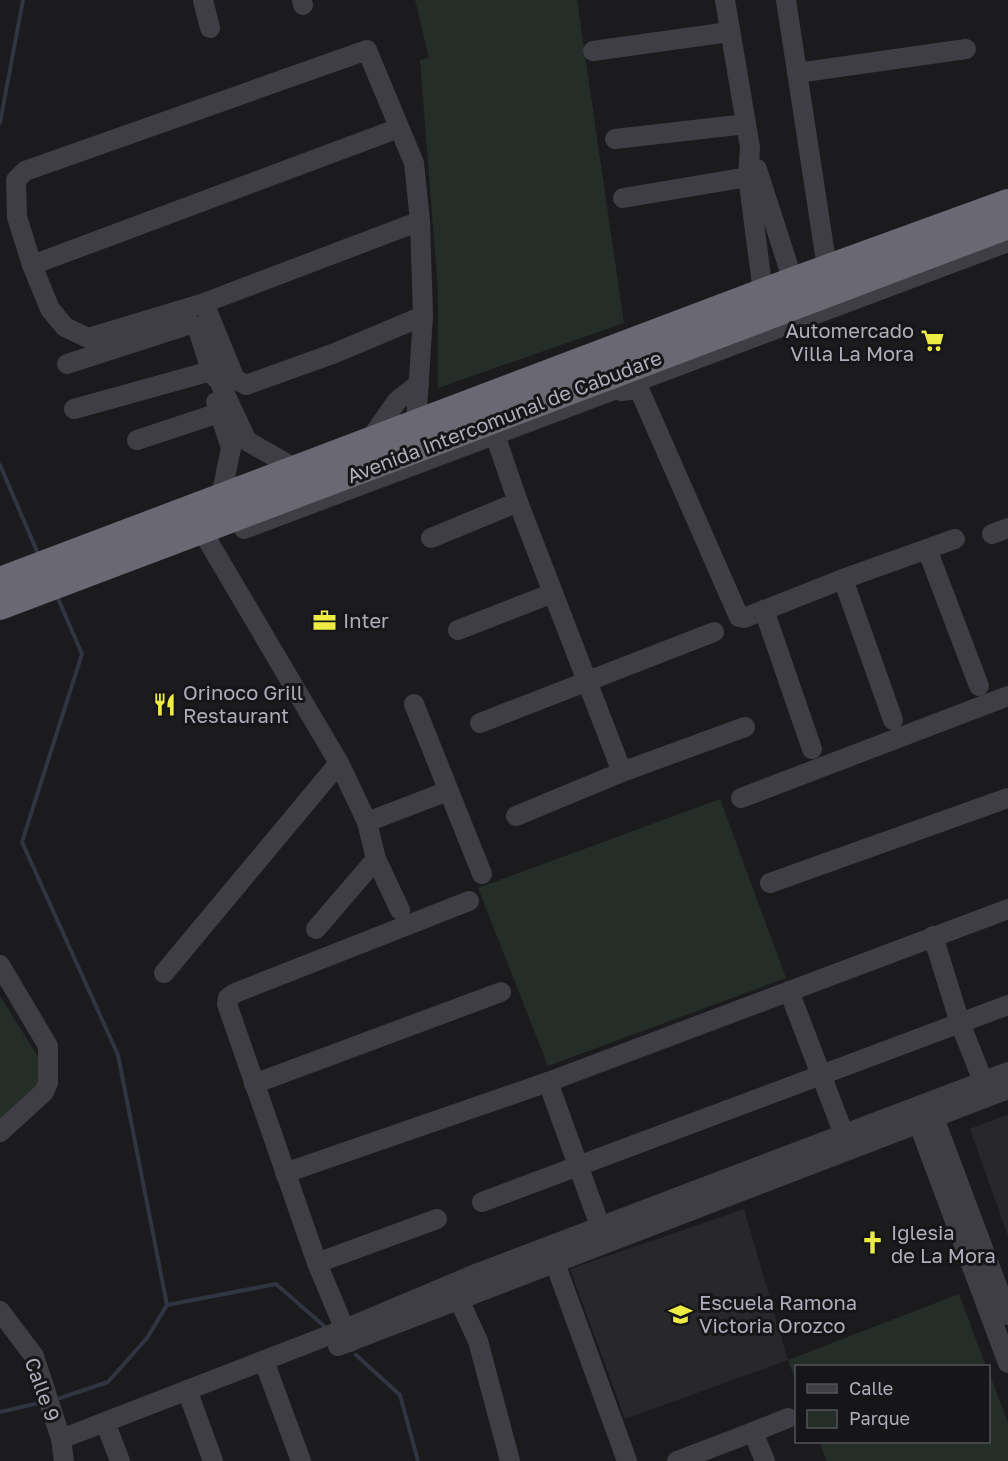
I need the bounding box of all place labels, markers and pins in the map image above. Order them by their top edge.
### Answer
place label: Automercado Villa La Mora [786,318,914,365]
supermarket icon: Automercado Villa La Mora [919,328,945,354]
office icon: Inter [312,607,338,633]
place label: Inter [343,608,389,632]
place label: Orinoco Grill Restaurant [183,680,303,727]
restaurant icon: Orinoco Grill Restaurant [152,691,178,717]
place label: Iglesia de La Mora [891,1220,996,1267]
church icon: Iglesia de La Mora [860,1230,886,1256]
place label: Escuela Ramona Victoria Orozco [699,1290,857,1337]
school or university icon: Escuela Ramona Victoria Orozco [668,1301,694,1327]

